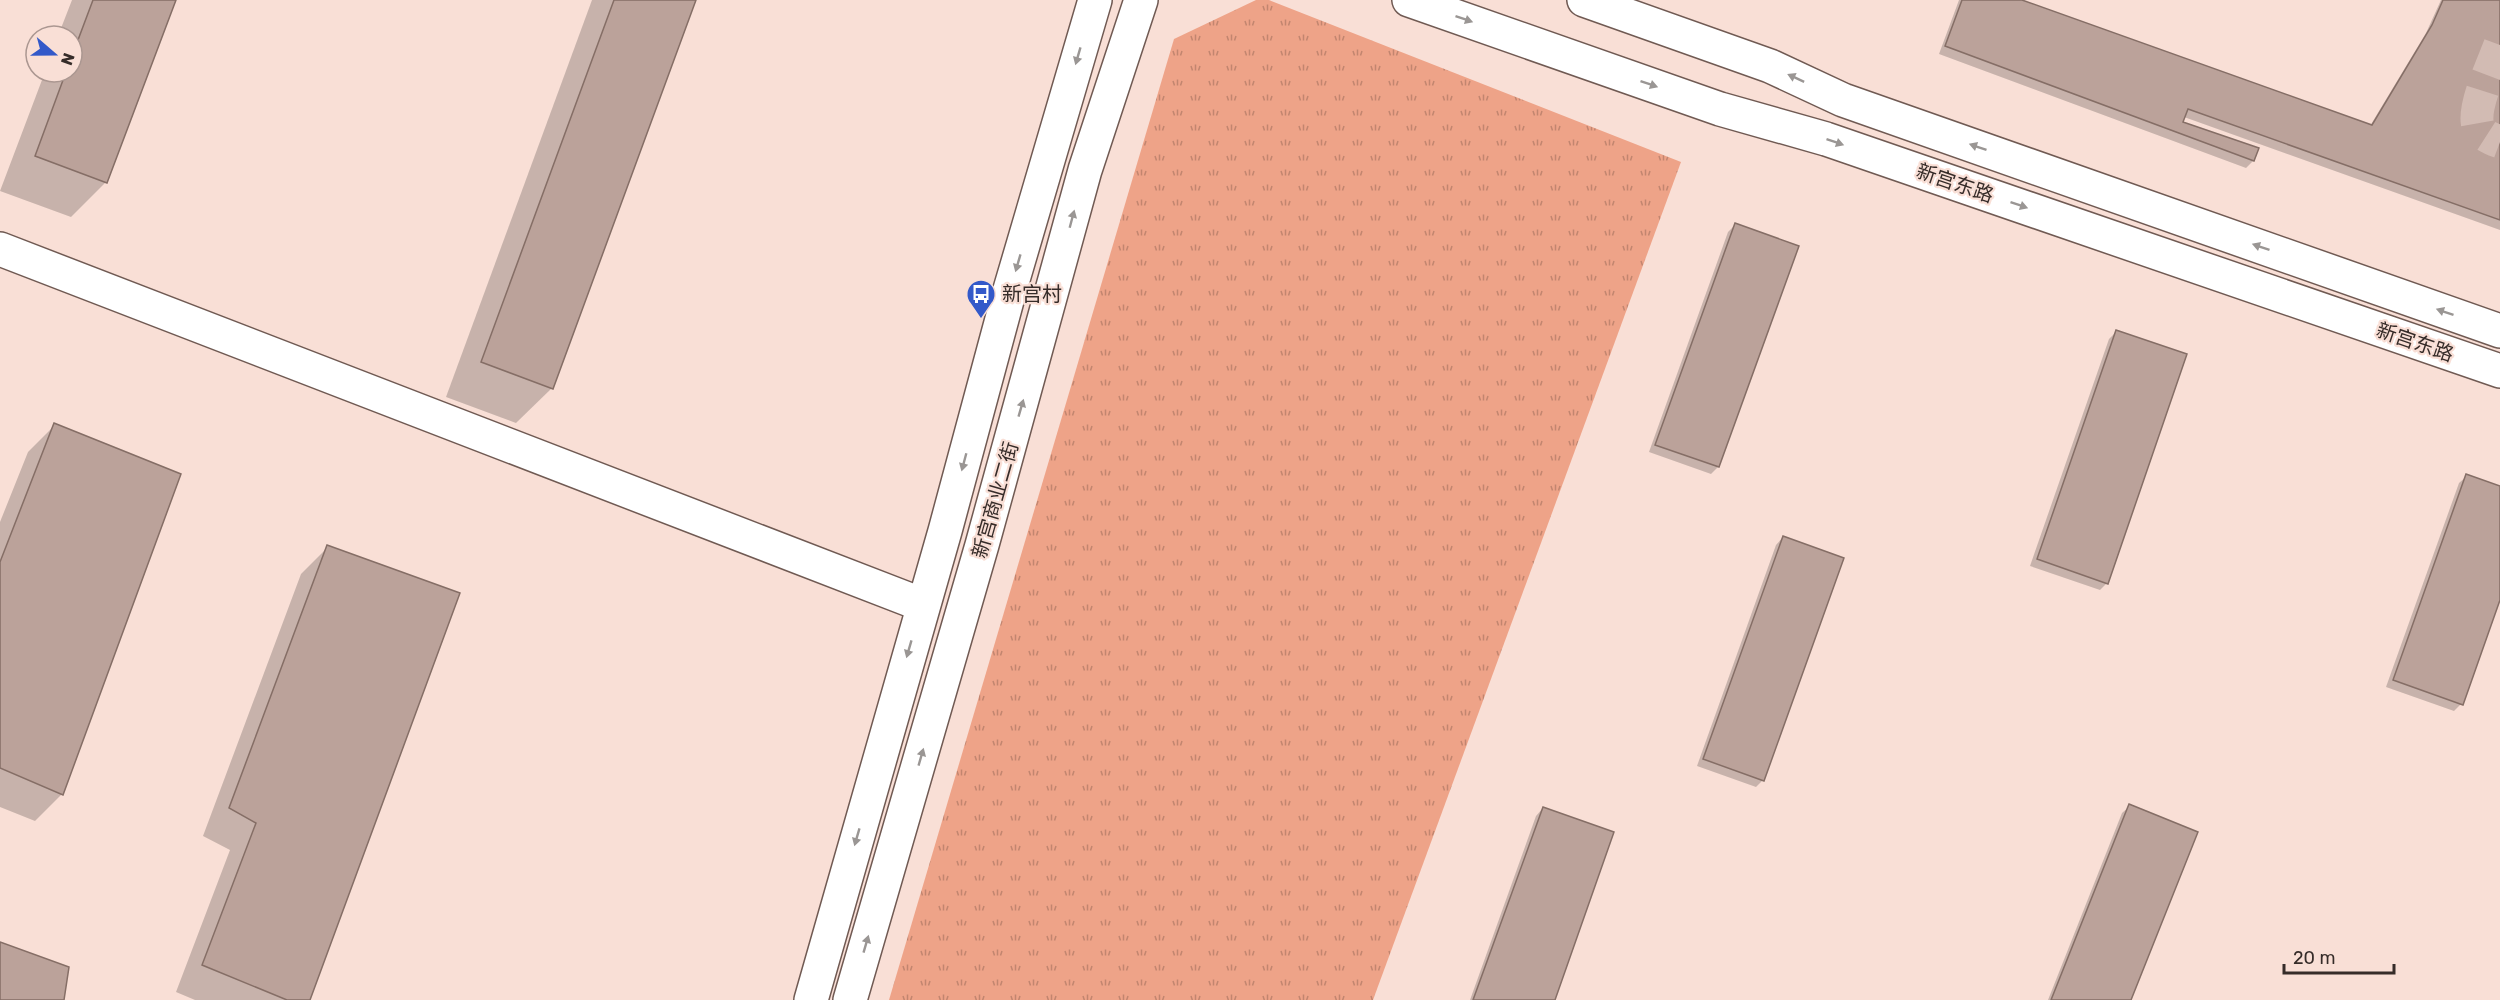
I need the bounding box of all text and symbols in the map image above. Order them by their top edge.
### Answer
one-way arrow [1456,15,1474,25]
north arrow [24,24,84,84]
one-way arrow [1073,47,1082,65]
text: N [57,50,79,68]
one-way arrow [1787,73,1804,82]
one-way arrow [1640,79,1658,89]
one-way arrow [1826,137,1844,147]
one-way arrow [1969,142,1987,152]
street label: 新宫东路 [1913,159,1997,207]
one-way arrow [2010,201,2028,211]
one-way arrow [1067,210,1077,229]
one-way arrow [2252,242,2270,251]
one-way arrow [1012,254,1022,272]
bus stop icon: 新宫村 [965,278,997,320]
place label: 新宫村 [1002,282,1062,306]
one-way arrow [2436,306,2454,316]
street label: 新宫东路 [2373,318,2457,366]
one-way arrow [1016,398,1026,417]
street label: 新宫商业二街 [967,439,1023,561]
one-way arrow [958,453,968,471]
one-way arrow [904,640,914,658]
one-way arrow [917,748,926,766]
one-way arrow [851,828,861,846]
one-way arrow [862,935,871,953]
scale bar [2284,937,2394,975]
text: 20 m [2293,947,2335,969]

